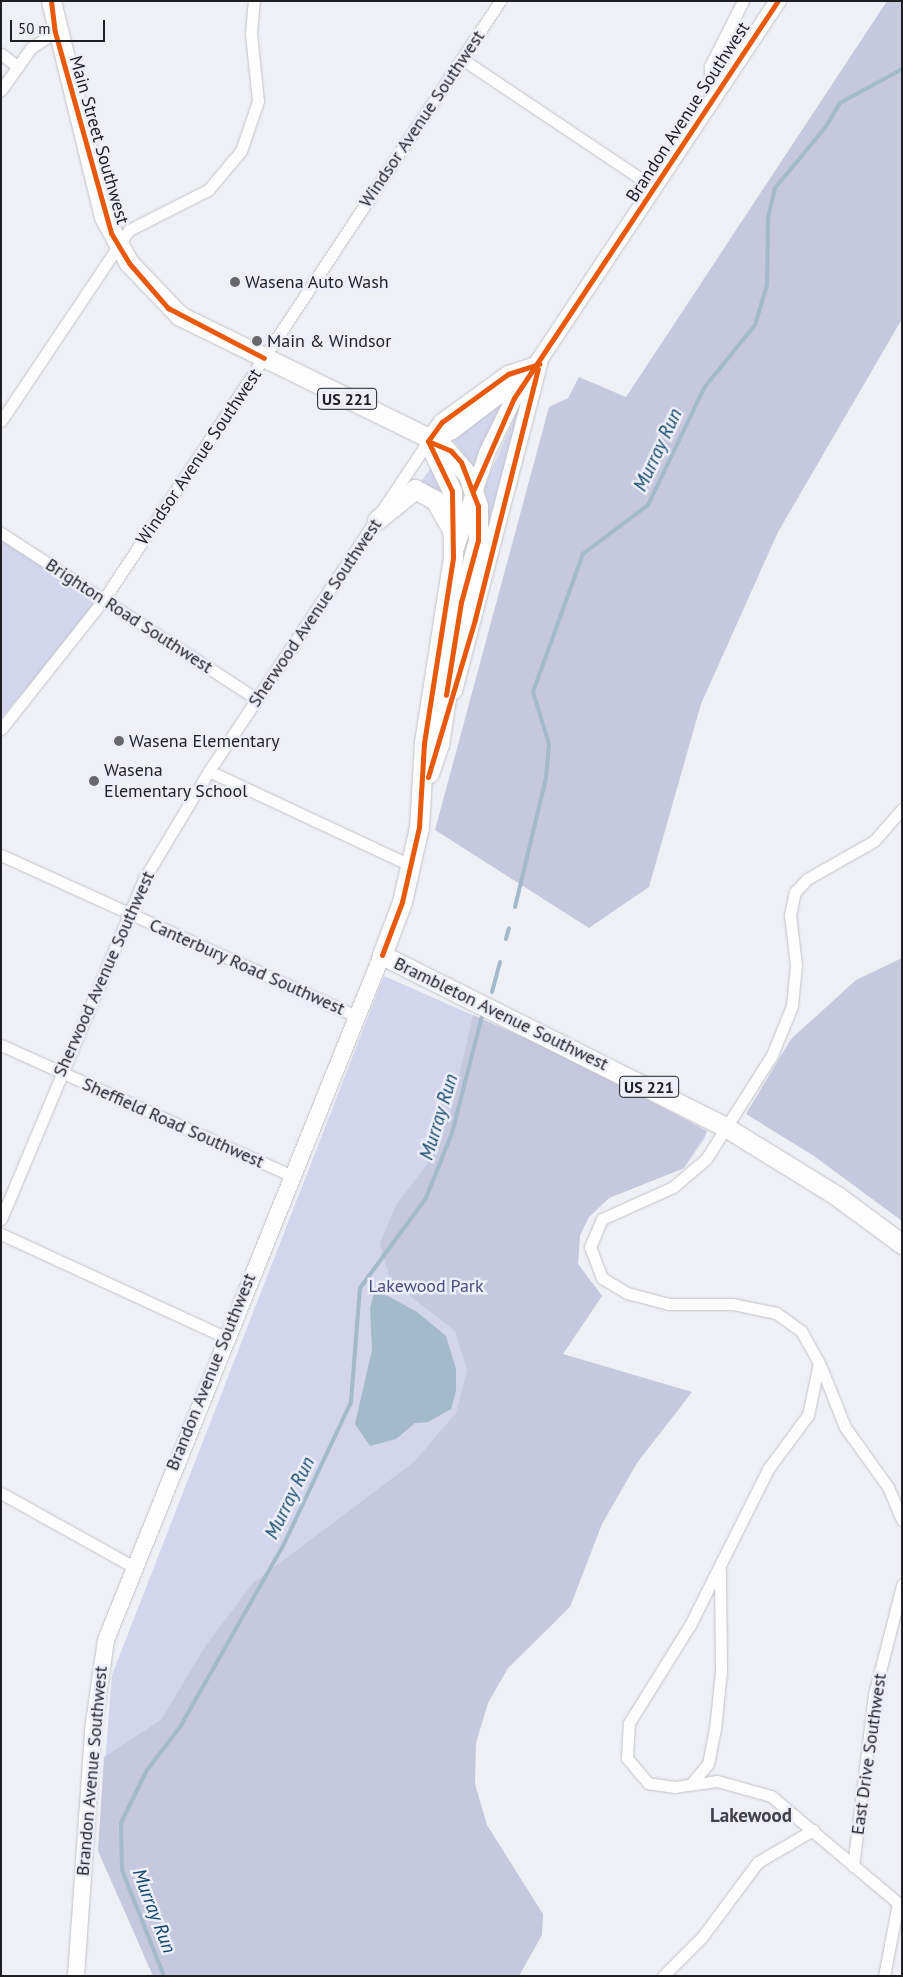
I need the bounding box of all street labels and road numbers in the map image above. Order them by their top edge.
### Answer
street label: Brandon Avenue Southwest [621,18,755,206]
street label: Windsor Avenue Southwest [355,26,489,212]
street label: Main Street Southwest [65,53,133,227]
street label: Windsor Avenue Southwest [132,364,266,550]
road number: US 221 [317,386,377,412]
street label: Sherwood Avenue Southwest [244,514,386,712]
street label: Brighton Road Southwest [41,554,217,678]
street label: Sherwood Avenue Southwest [49,868,159,1080]
street label: Canterbury Road Southwest [146,914,348,1020]
street label: Brambleton Avenue Southwest [390,953,612,1075]
street label: Sheffield Road Southwest [79,1073,267,1173]
road number: US 221 [619,1074,679,1100]
street label: Brandon Avenue Southwest [161,1270,261,1474]
street label: Brandon Avenue Southwest [72,1665,112,1877]
street label: East Drive Southwest [847,1672,891,1836]

